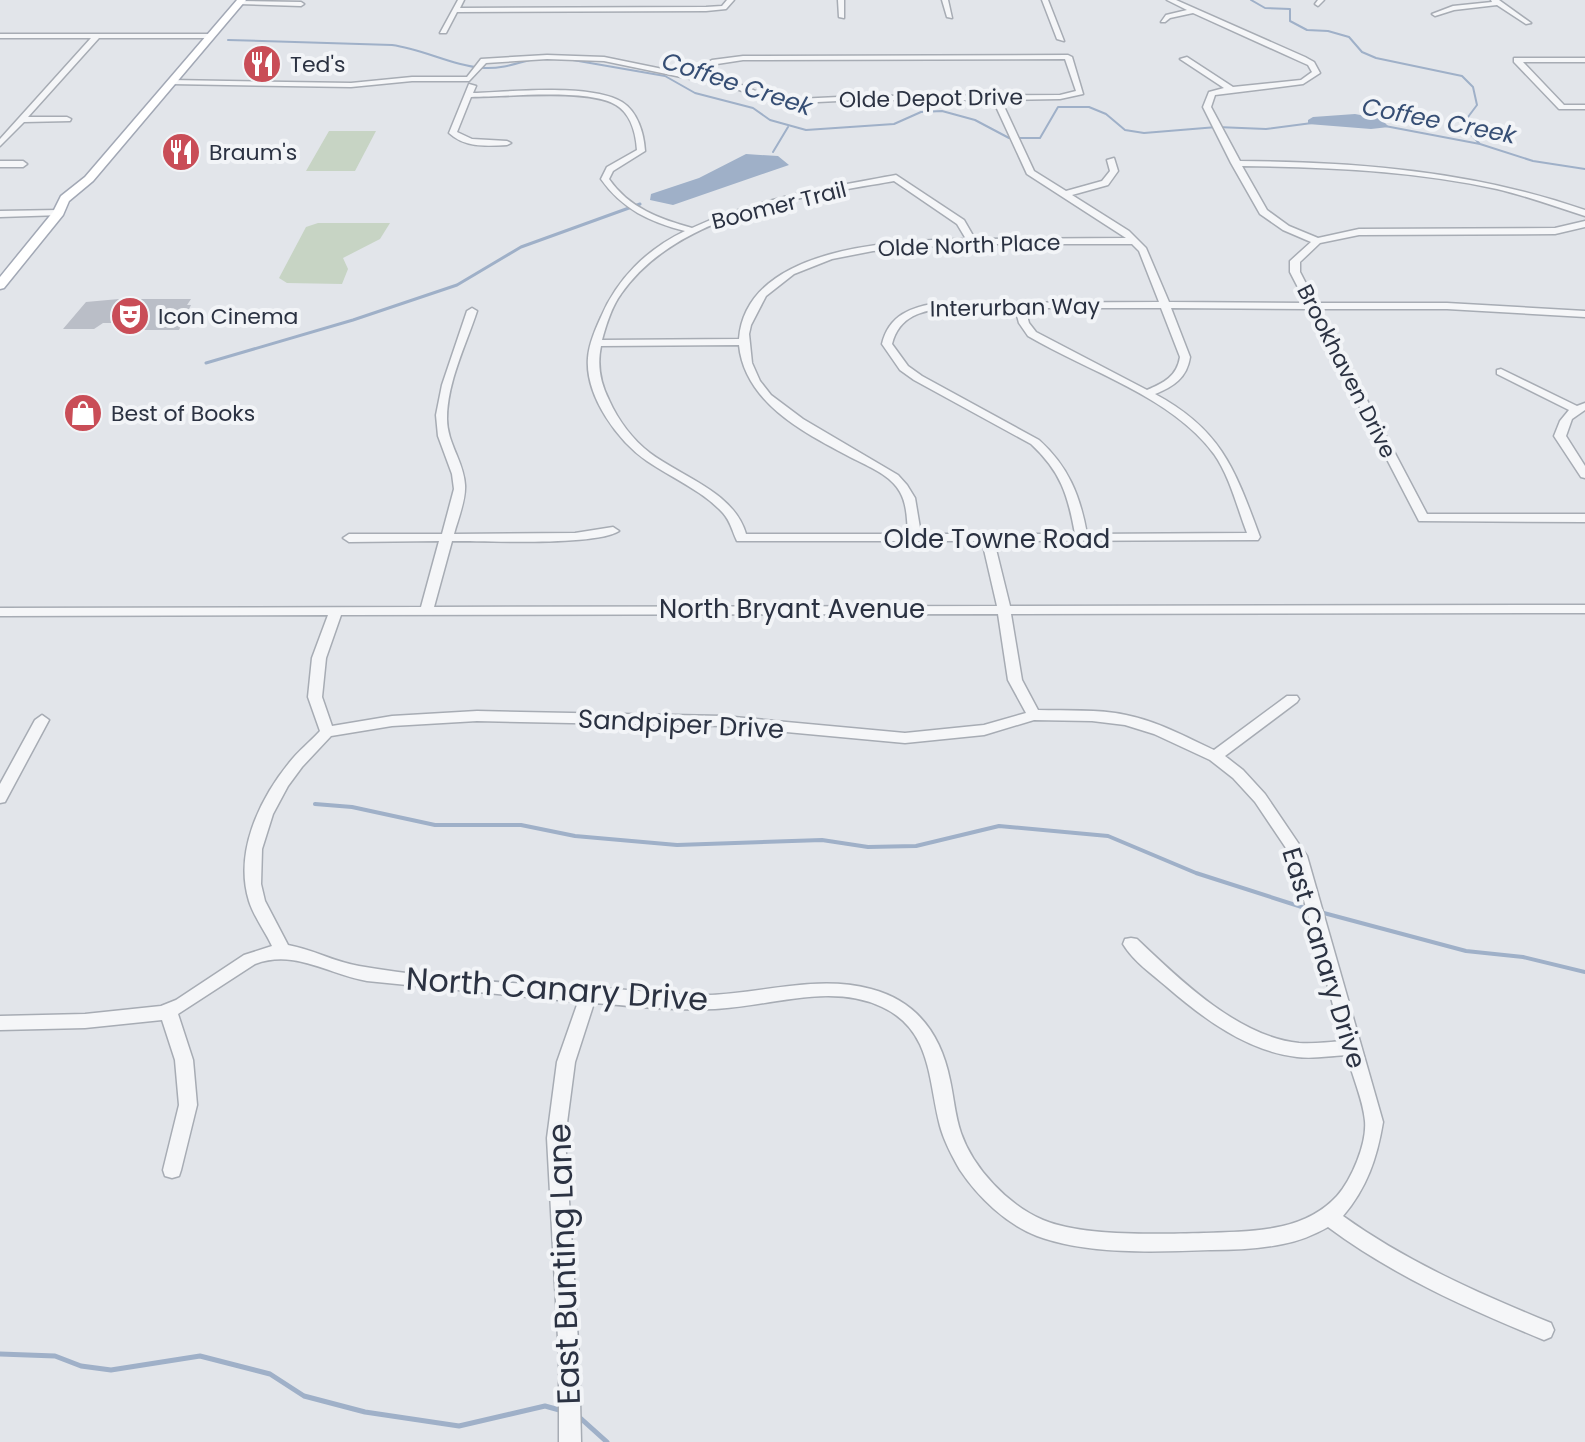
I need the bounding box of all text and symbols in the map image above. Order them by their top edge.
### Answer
restaurant icon: Ted's [241,43,283,85]
water label: Coffee Creek [658,44,818,124]
place label: Ted's [290,49,345,80]
street label: Olde Depot Drive [839,81,1023,116]
water label: Coffee Creek [1359,89,1521,152]
restaurant icon: Braum's [160,131,202,173]
place label: Braum's [209,137,297,168]
street label: Boomer Trail [708,174,850,237]
street label: Olde North Place [877,227,1061,264]
street label: Brookhaven Drive [1289,279,1404,463]
street label: Interurban Way [930,291,1101,324]
theatre icon: Icon Cinema [109,295,151,337]
place label: Icon Cinema [158,301,298,332]
shop icon: Best of Books [62,392,104,434]
place label: Best of Books [111,398,255,429]
street label: Olde Towne Road [884,521,1110,557]
street label: North Bryant Avenue [659,591,925,627]
street label: Sandpiper Drive [577,701,785,747]
street label: East Canary Drive [1273,843,1375,1073]
street label: North Canary Drive [404,955,710,1022]
street label: East Bunting Lane [536,1123,591,1405]

